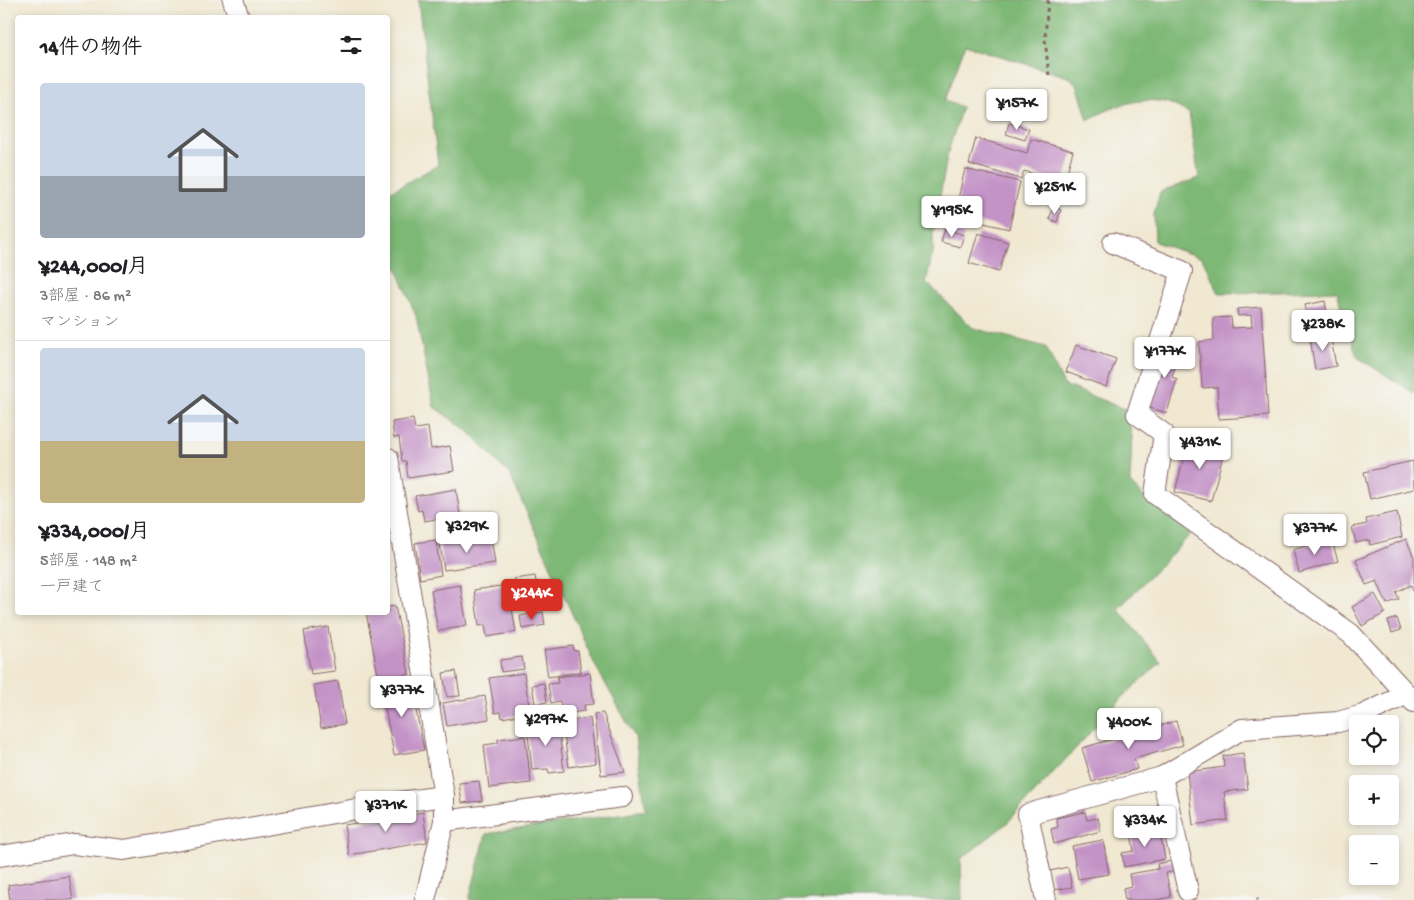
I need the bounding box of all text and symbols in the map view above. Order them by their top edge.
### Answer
icon: filters [337,31,365,59]
text: 14件の物件 [40,37,142,62]
pin: ¥157K [982,88,1052,131]
text: ¥157K [997,95,1037,114]
icon: home [158,115,248,205]
pin: ¥251K [1020,172,1090,215]
text: ¥251K [1036,179,1074,198]
pin: ¥195K [917,196,987,238]
text: ¥195K [932,202,972,221]
text: ¥244,000/月 [40,256,148,281]
text: 3部屋 · 86 m² [40,288,131,307]
pin: ¥238K [1288,310,1358,352]
text: マンション [40,314,119,333]
text: ¥238K [1302,316,1344,335]
pin: ¥177K [1130,336,1200,379]
text: ¥177K [1145,343,1185,362]
icon: home [158,381,248,471]
pin: ¥431K [1165,428,1235,470]
text: ¥431K [1181,434,1219,453]
pin: ¥329K [432,512,502,554]
pin: ¥377K [1280,514,1350,556]
text: ¥329K [447,518,487,537]
text: ¥377K [1294,520,1336,539]
text: ¥334,000/月 [40,521,150,546]
text: 5部屋 · 148 m² [40,553,137,572]
pin: ¥244K [497,578,567,621]
text: 一戸建て [40,579,104,598]
text: ¥244K [512,585,552,604]
pin: ¥377K [367,676,437,718]
text: ¥377K [381,682,423,701]
pin: ¥297K [511,704,581,747]
pin: ¥400K [1094,708,1164,750]
text: ¥297K [526,711,566,730]
text: ¥400K [1108,714,1150,733]
map controls [1349,715,1399,885]
button: locate [1349,715,1399,765]
button: + [1349,775,1399,825]
pin: ¥371K [351,790,421,833]
text: ¥371K [366,797,406,816]
pin: ¥334K [1110,806,1180,848]
text: ¥334K [1125,812,1165,831]
button: − [1349,835,1399,885]

